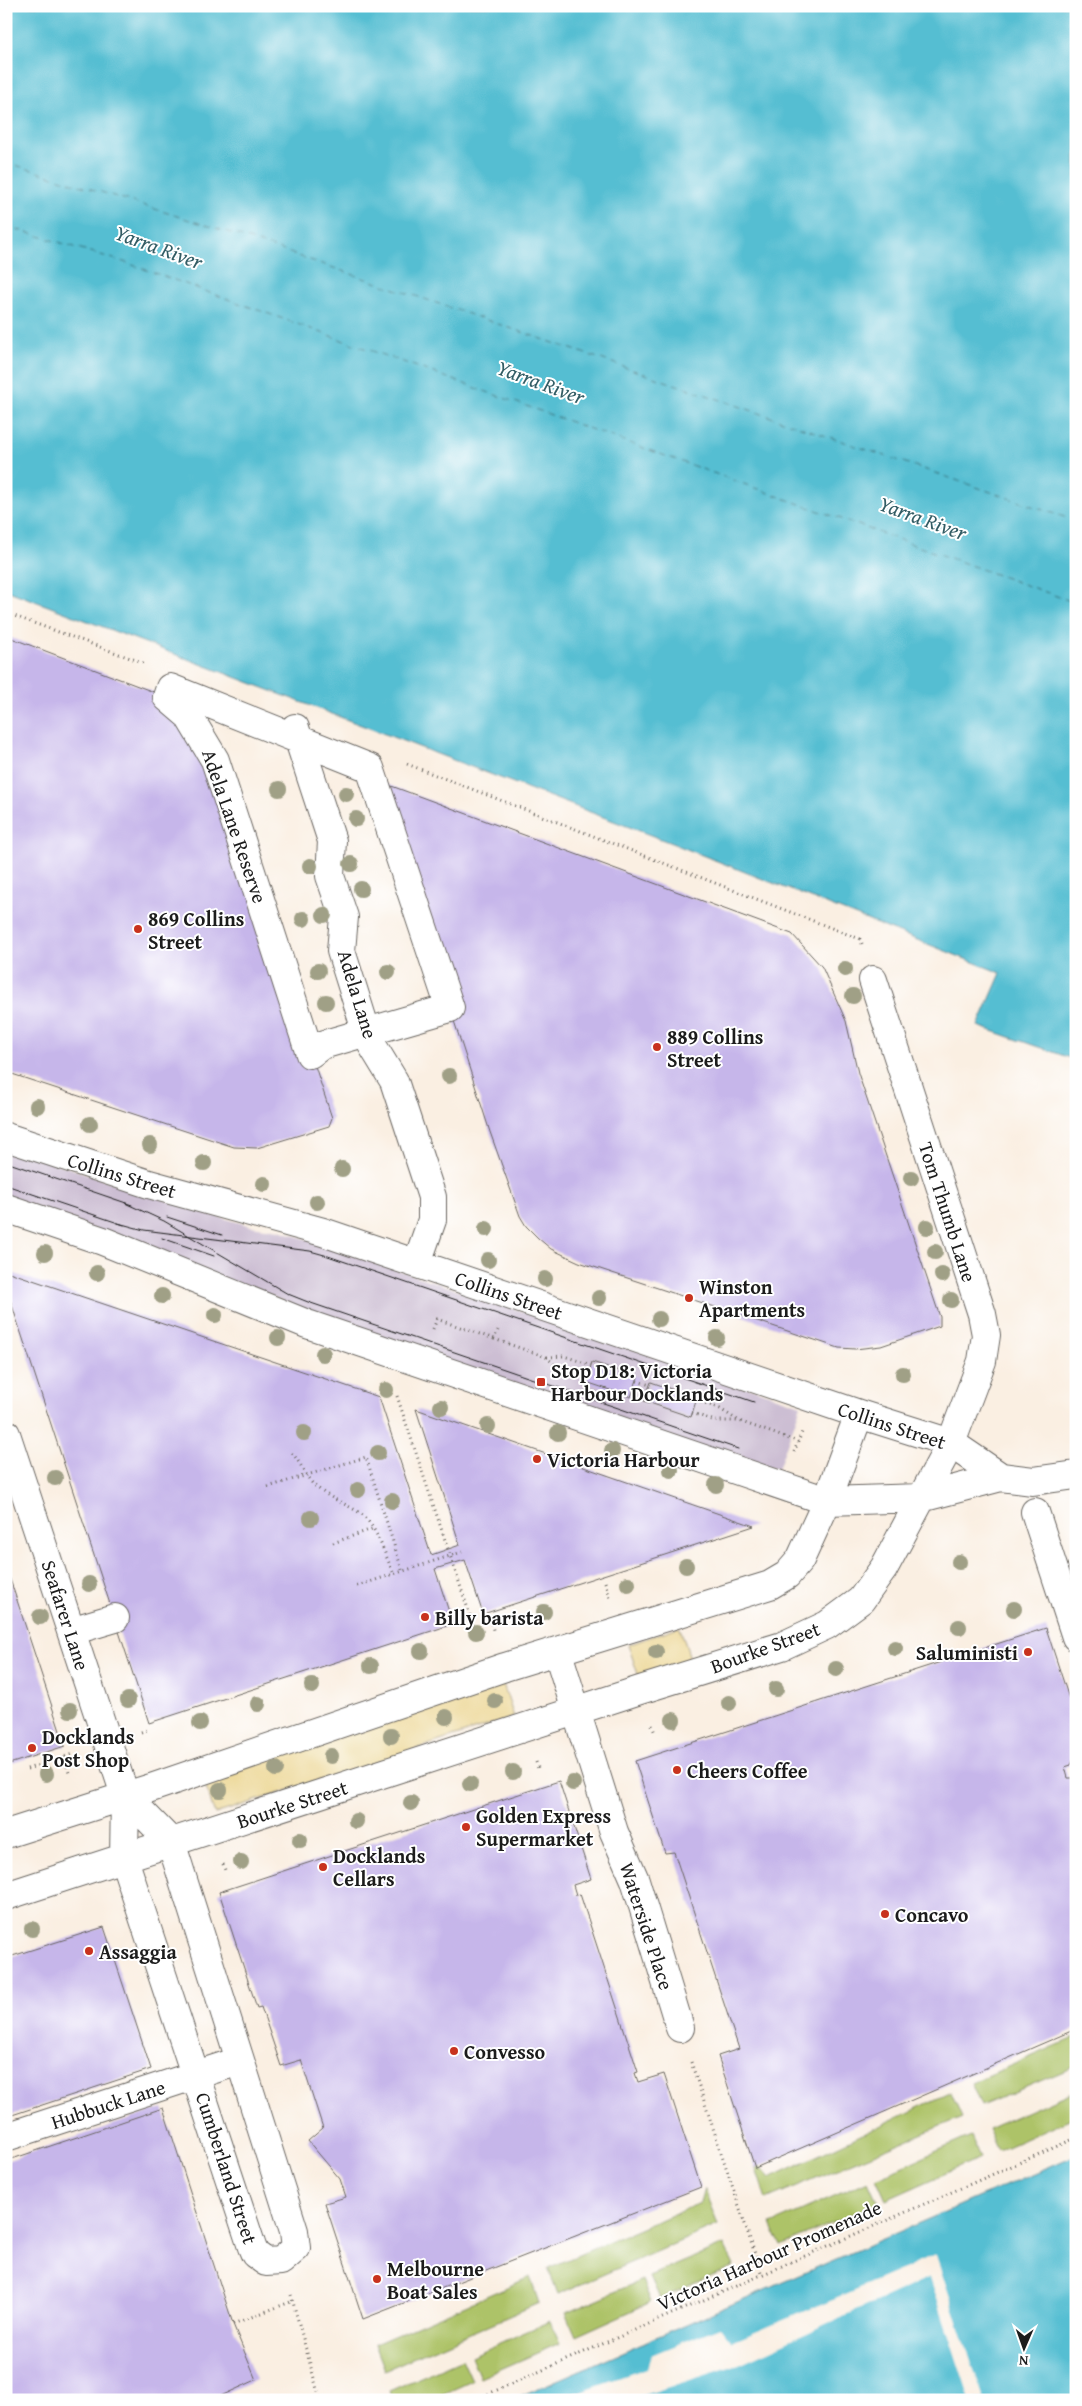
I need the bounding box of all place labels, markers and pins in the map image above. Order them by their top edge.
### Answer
place label: 869 Collins Street [148,904,244,956]
marker: 869 Collins Street [132,923,144,935]
place label: 889 Collins Street [667,1022,763,1074]
marker: 889 Collins Street [651,1041,663,1053]
place label: Winston Apartments [699,1272,805,1324]
marker: Winston Apartments [683,1292,695,1304]
place label: Stop D18: Victoria Harbour Docklands [551,1356,723,1408]
marker: Stop D18: Victoria Harbour Docklands [535,1376,547,1388]
place label: Victoria Harbour [547,1445,700,1474]
marker: Victoria Harbour [531,1453,543,1465]
place label: Billy barista [435,1603,544,1632]
marker: Billy barista [419,1611,431,1623]
place label: Saluministi [916,1638,1018,1667]
marker: Saluministi [1022,1646,1034,1658]
place label: Docklands Post Shop [42,1722,134,1774]
marker: Docklands Post Shop [26,1742,38,1754]
place label: Cheers Coffee [687,1756,808,1785]
marker: Cheers Coffee [671,1764,683,1776]
place label: Golden Express Supermarket [476,1801,611,1853]
marker: Golden Express Supermarket [460,1821,472,1833]
place label: Docklands Cellars [333,1841,425,1893]
marker: Docklands Cellars [317,1861,329,1873]
place label: Concavo [895,1900,969,1929]
marker: Concavo [879,1908,891,1920]
place label: Assaggia [99,1937,178,1966]
marker: Assaggia [83,1945,95,1957]
place label: Convesso [464,2037,546,2066]
marker: Convesso [448,2045,460,2057]
place label: Melbourne Boat Sales [387,2254,484,2306]
marker: Melbourne Boat Sales [371,2273,383,2285]

